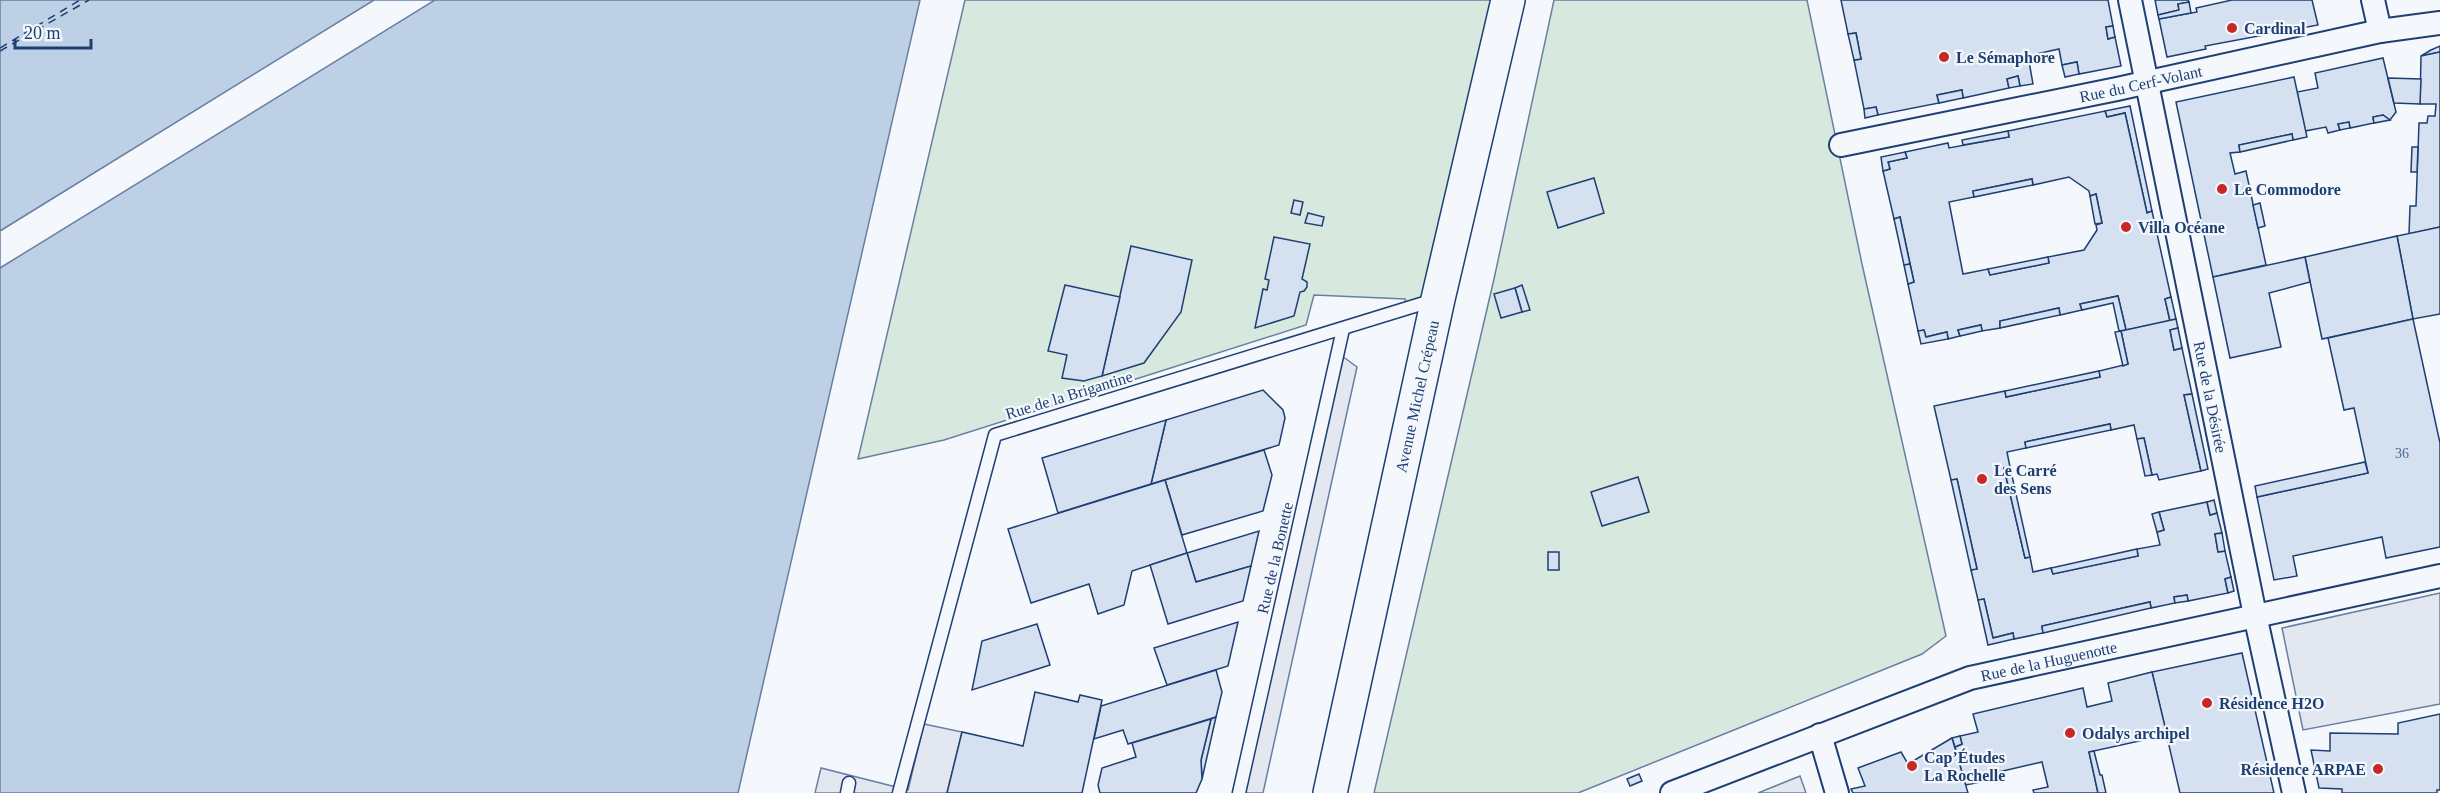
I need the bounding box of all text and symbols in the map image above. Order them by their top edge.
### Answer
scale bar [15,12,92,50]
place label: Cardinal [2244,20,2306,37]
marker: Cardinal [2225,21,2239,35]
text: 20 m [24,23,61,43]
place label: Le Sémaphore [1956,49,2055,67]
marker: Le Sémaphore [1937,50,1951,64]
street label: Rue du Cerf-Volant [2078,62,2204,105]
place label: Le Commodore [2234,181,2341,198]
marker: Le Commodore [2215,182,2229,196]
place label: Villa Océane [2138,219,2225,236]
marker: Villa Océane [2119,220,2133,234]
street label: Avenue Michel Crépeau [1392,319,1442,474]
street label: Rue de la Désirée [2191,340,2230,454]
street label: Rue de la Brigantine [1003,368,1135,423]
house number: 36 [2395,446,2409,461]
place label: Le Carré des Sens [1994,462,2057,497]
marker: Le Carré des Sens [1975,472,1989,486]
street label: Rue de la Bonette [1254,500,1296,616]
street label: Rue de la Huguenotte [1979,638,2119,684]
place label: Résidence H2O [2219,695,2324,712]
marker: Résidence H2O [2200,696,2214,710]
place label: Odalys archipel [2082,725,2190,743]
marker: Odalys archipel [2063,726,2077,740]
place label: Cap’Études La Rochelle [1924,748,2005,784]
marker: Cap’Études La Rochelle [1905,759,1919,773]
place label: Résidence ARPAE [2241,761,2366,778]
marker: Résidence ARPAE [2371,762,2385,776]

